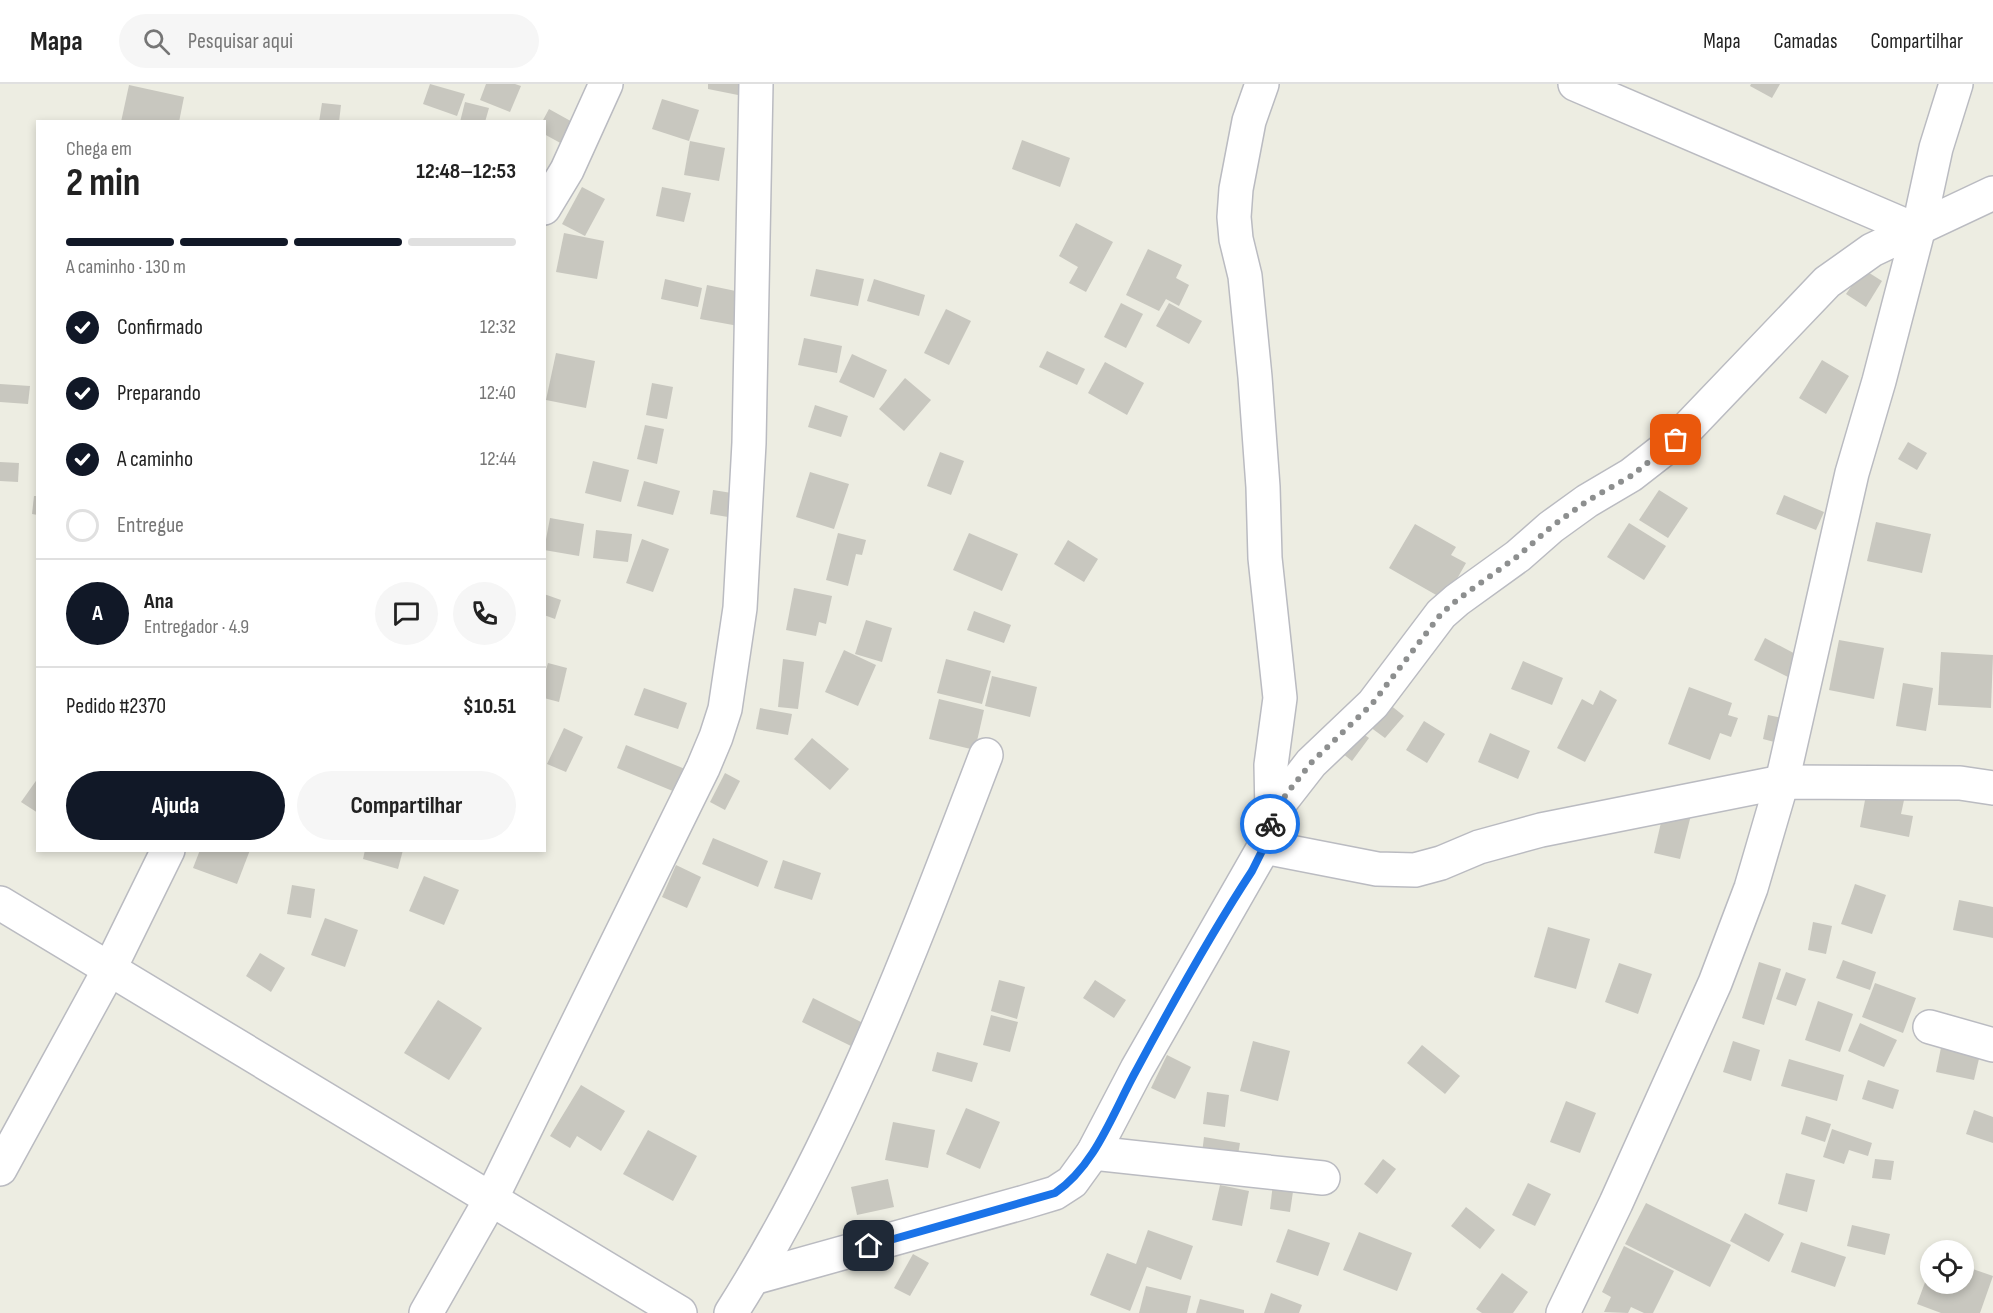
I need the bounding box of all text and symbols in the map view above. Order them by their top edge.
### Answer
search box [119,14,539,68]
text: Mapa [30,25,83,58]
icon: search [140,25,173,58]
text: Pesquisar aqui [188,28,293,55]
text: Mapa [1703,29,1741,54]
text: Camadas [1774,29,1837,54]
text: Compartilhar [1870,29,1963,54]
text: Chega em [66,137,132,161]
text: 12:48–12:53 [416,158,516,185]
text: 2 min [66,160,140,207]
text: A caminho · 130 m [66,255,186,279]
icon: check [66,311,99,344]
text: Confirmado [117,314,203,341]
text: 12:32 [480,315,516,339]
icon: check [66,377,99,410]
text: Preparando [117,380,201,407]
text: 12:40 [479,381,516,405]
pin [1650,414,1701,465]
icon: bag [1659,423,1692,456]
icon: check [66,443,99,476]
text: A caminho [117,446,193,473]
text: 12:44 [480,447,516,471]
text: Entregue [117,512,184,539]
button: chat [375,582,438,645]
button: phone [453,582,516,645]
text: Ana [144,588,174,615]
text: A [92,600,103,627]
text: Entregador · 4.9 [144,615,249,639]
text: Pedido #2370 [66,693,166,720]
text: $10.51 [463,693,516,720]
button: Ajuda [66,771,285,840]
button: Compartilhar [297,771,516,840]
courier [1240,794,1300,854]
icon: bike [1254,808,1287,841]
pin [843,1220,894,1271]
icon: home [852,1229,885,1262]
map controls [1920,1240,1974,1294]
button: locate [1920,1240,1974,1294]

